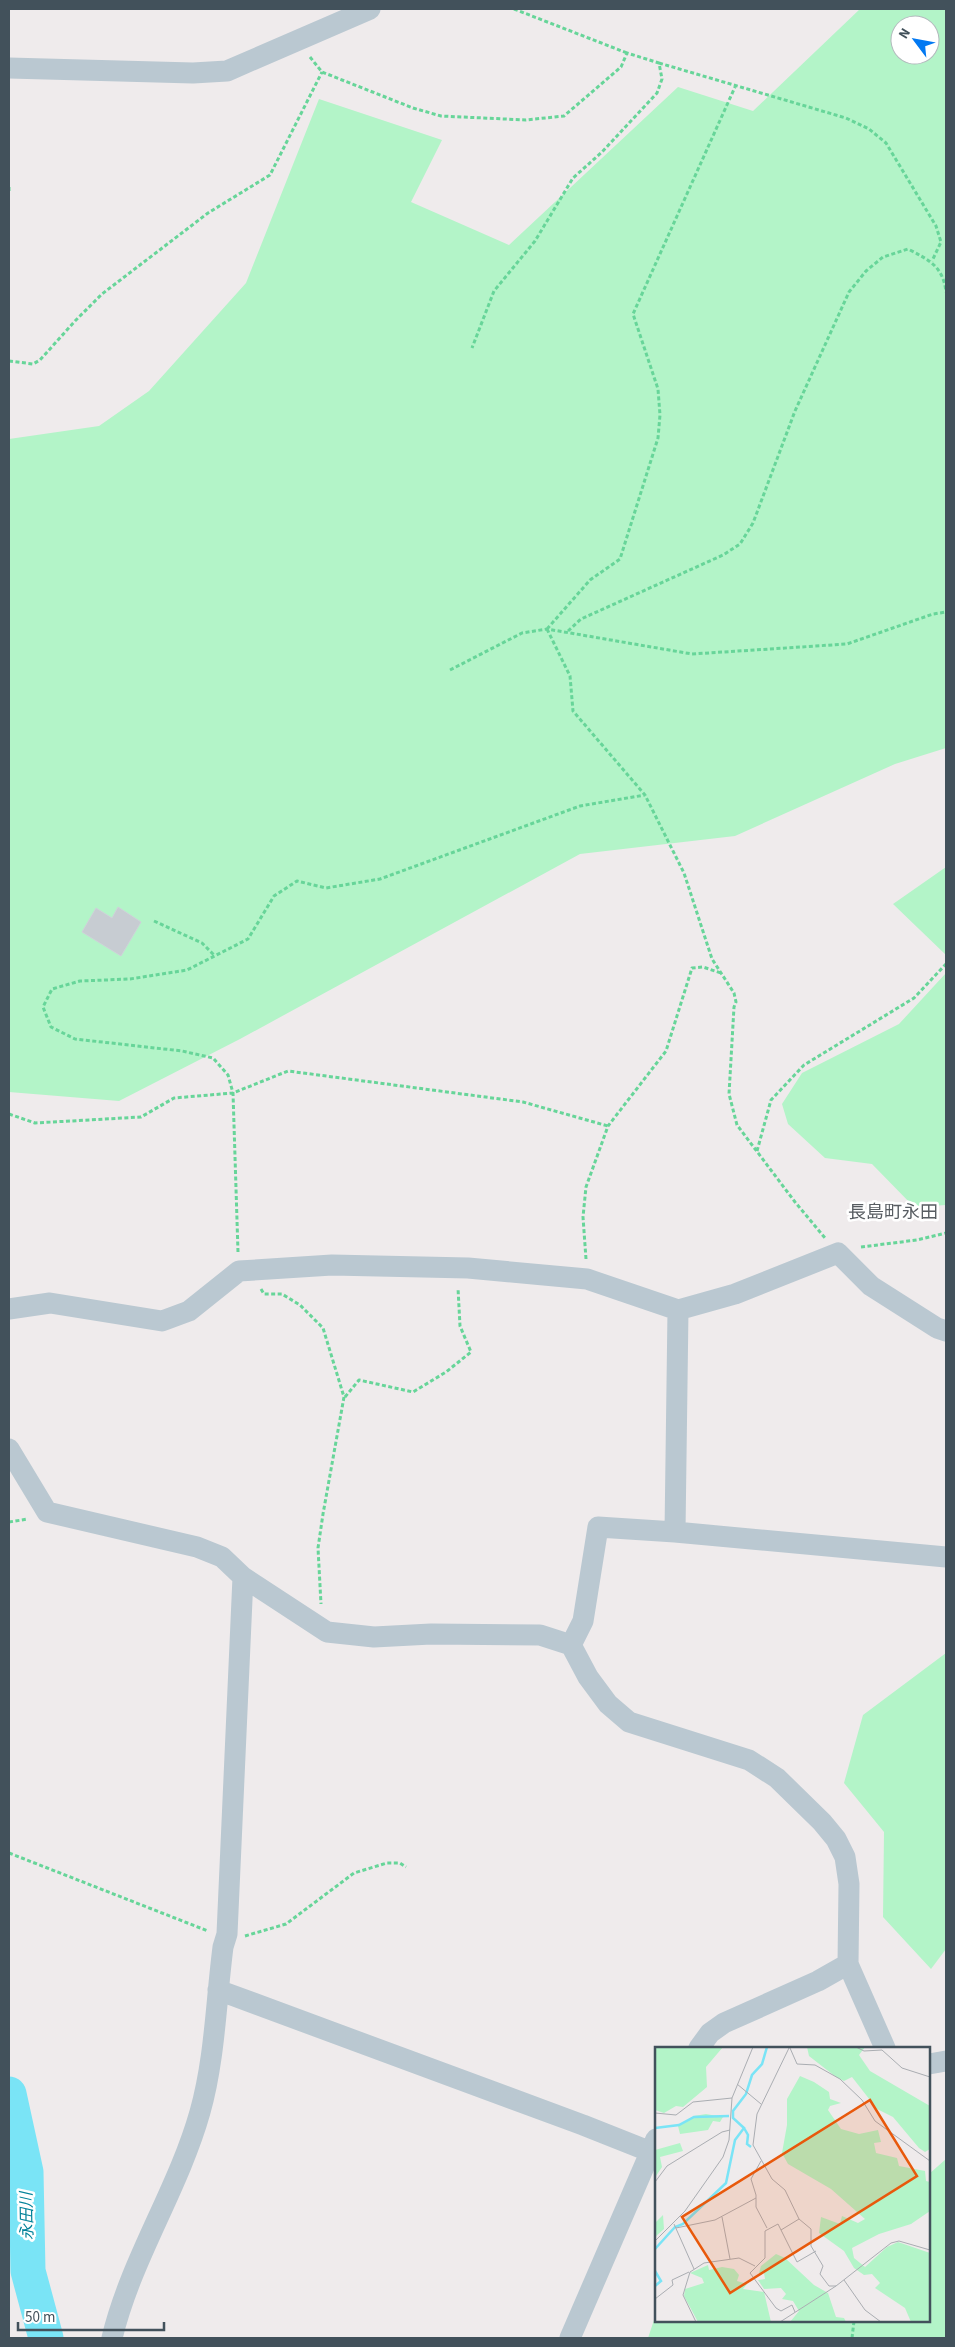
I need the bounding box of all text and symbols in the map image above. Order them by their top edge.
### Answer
north arrow [890,15,940,65]
text: N [894,24,916,43]
district label: 長島町永田 [848,1200,938,1225]
inset map [655,2047,930,2322]
water label: 永田川 [16,2190,38,2240]
scale bar [18,2300,164,2332]
text: 50 m [25,2307,55,2328]

